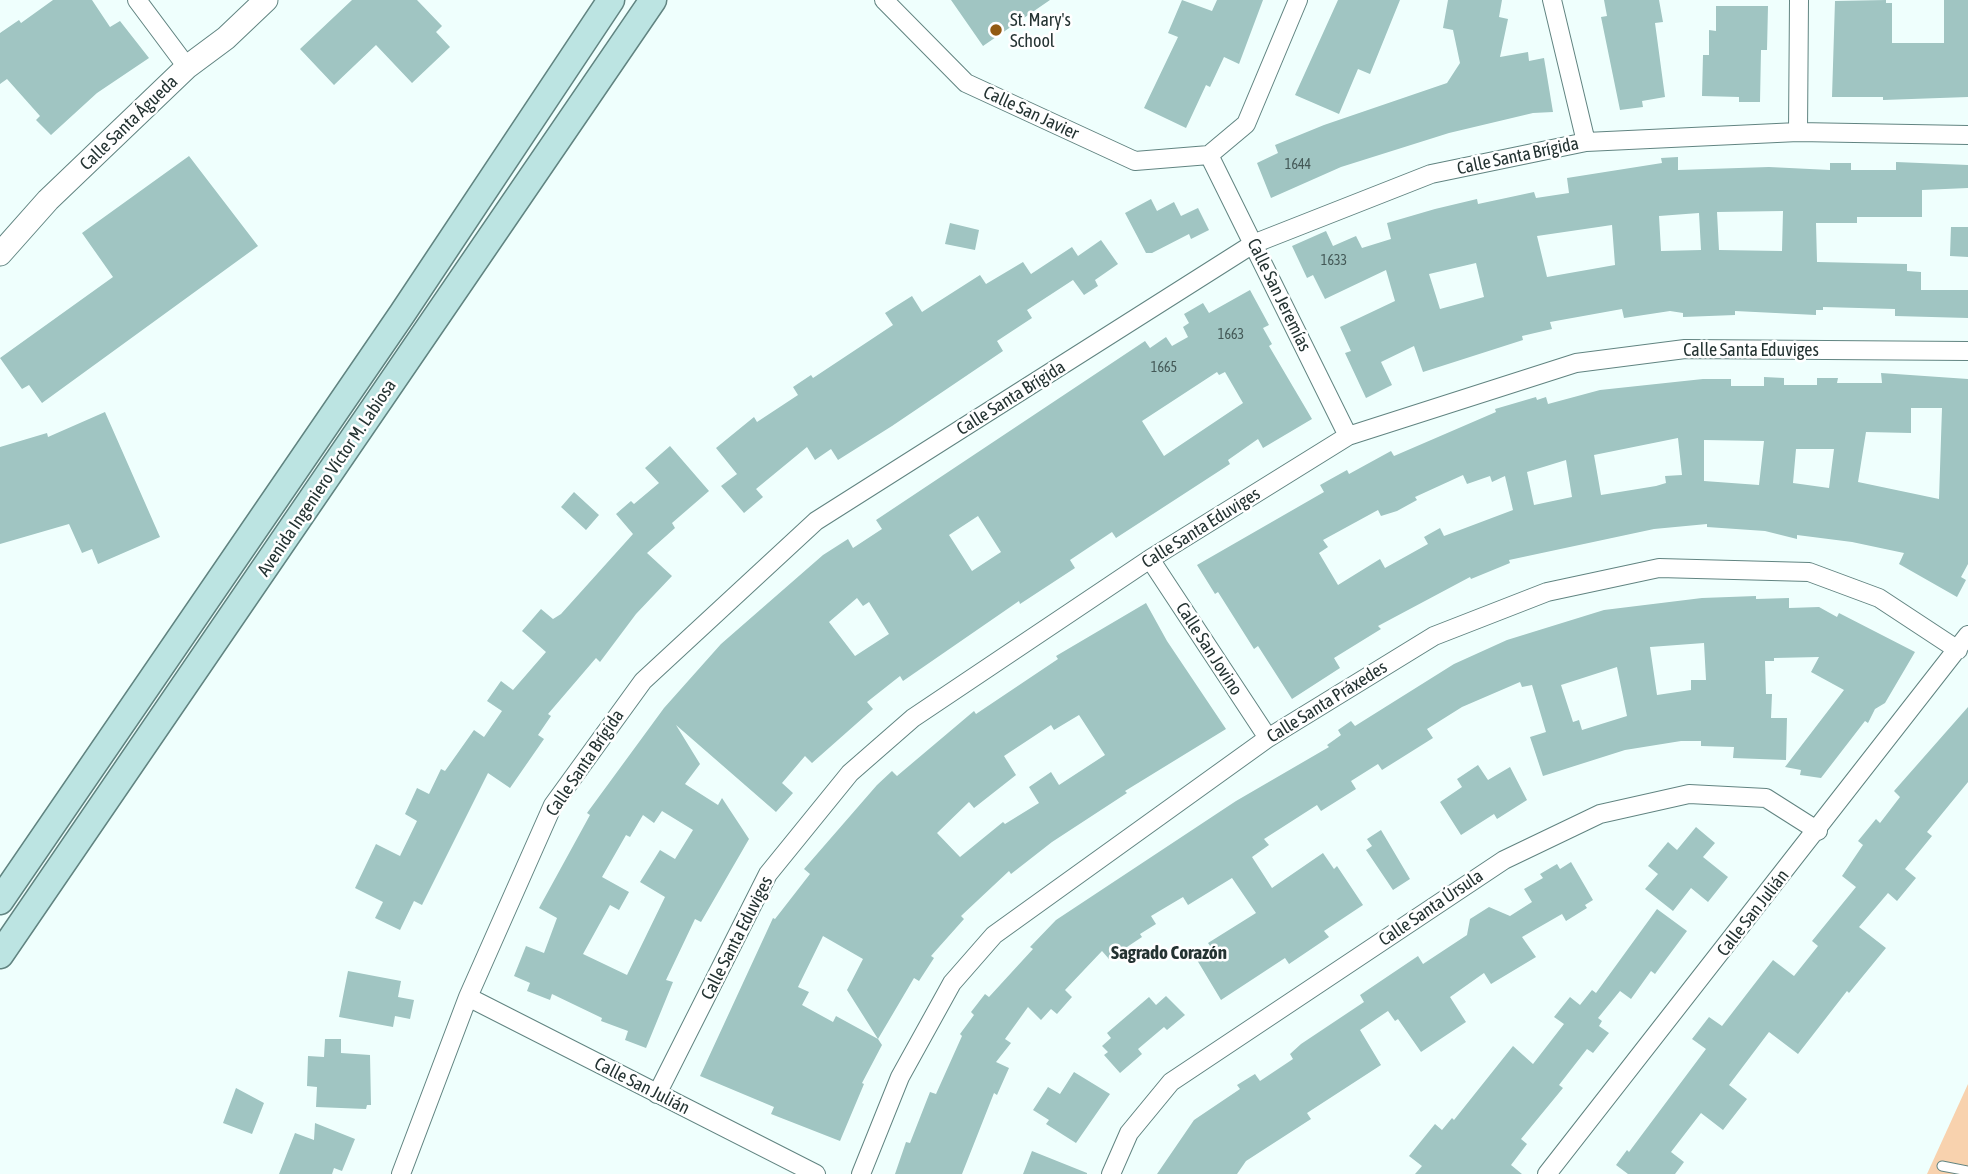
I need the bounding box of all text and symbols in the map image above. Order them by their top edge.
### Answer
place label: St. Mary's School [1010,9,1071,52]
marker: St. Mary's School [988,22,1004,38]
street label: Calle Santa Águeda [76,71,182,175]
street label: Calle San Javier [980,81,1082,145]
street label: Calle Santa Brígida [1455,133,1581,179]
house number: 1644 [1285,157,1311,173]
street label: Calle San Jeremías [1242,235,1316,355]
house number: 1633 [1321,253,1347,269]
house number: 1663 [1218,327,1244,343]
street label: Calle Santa Eduviges [1683,339,1819,361]
street label: Calle Santa Brígida [953,356,1069,440]
house number: 1665 [1151,360,1177,376]
street label: Avenida Ingeniero Víctor M. Labiosa [253,376,401,580]
street label: Calle Santa Eduviges [1138,483,1264,573]
street label: Calle San Jovino [1171,599,1247,699]
street label: Calle Santa Práxedes [1263,656,1391,748]
street label: Calle Santa Brígida [541,706,629,820]
street label: Calle Santa Úrsula [1375,865,1487,951]
street label: Calle San Julián [1712,865,1794,961]
street label: Calle Santa Eduviges [697,873,777,1003]
district label: Sagrado Corazón [1111,942,1227,964]
street label: Calle San Julián [591,1053,693,1119]

